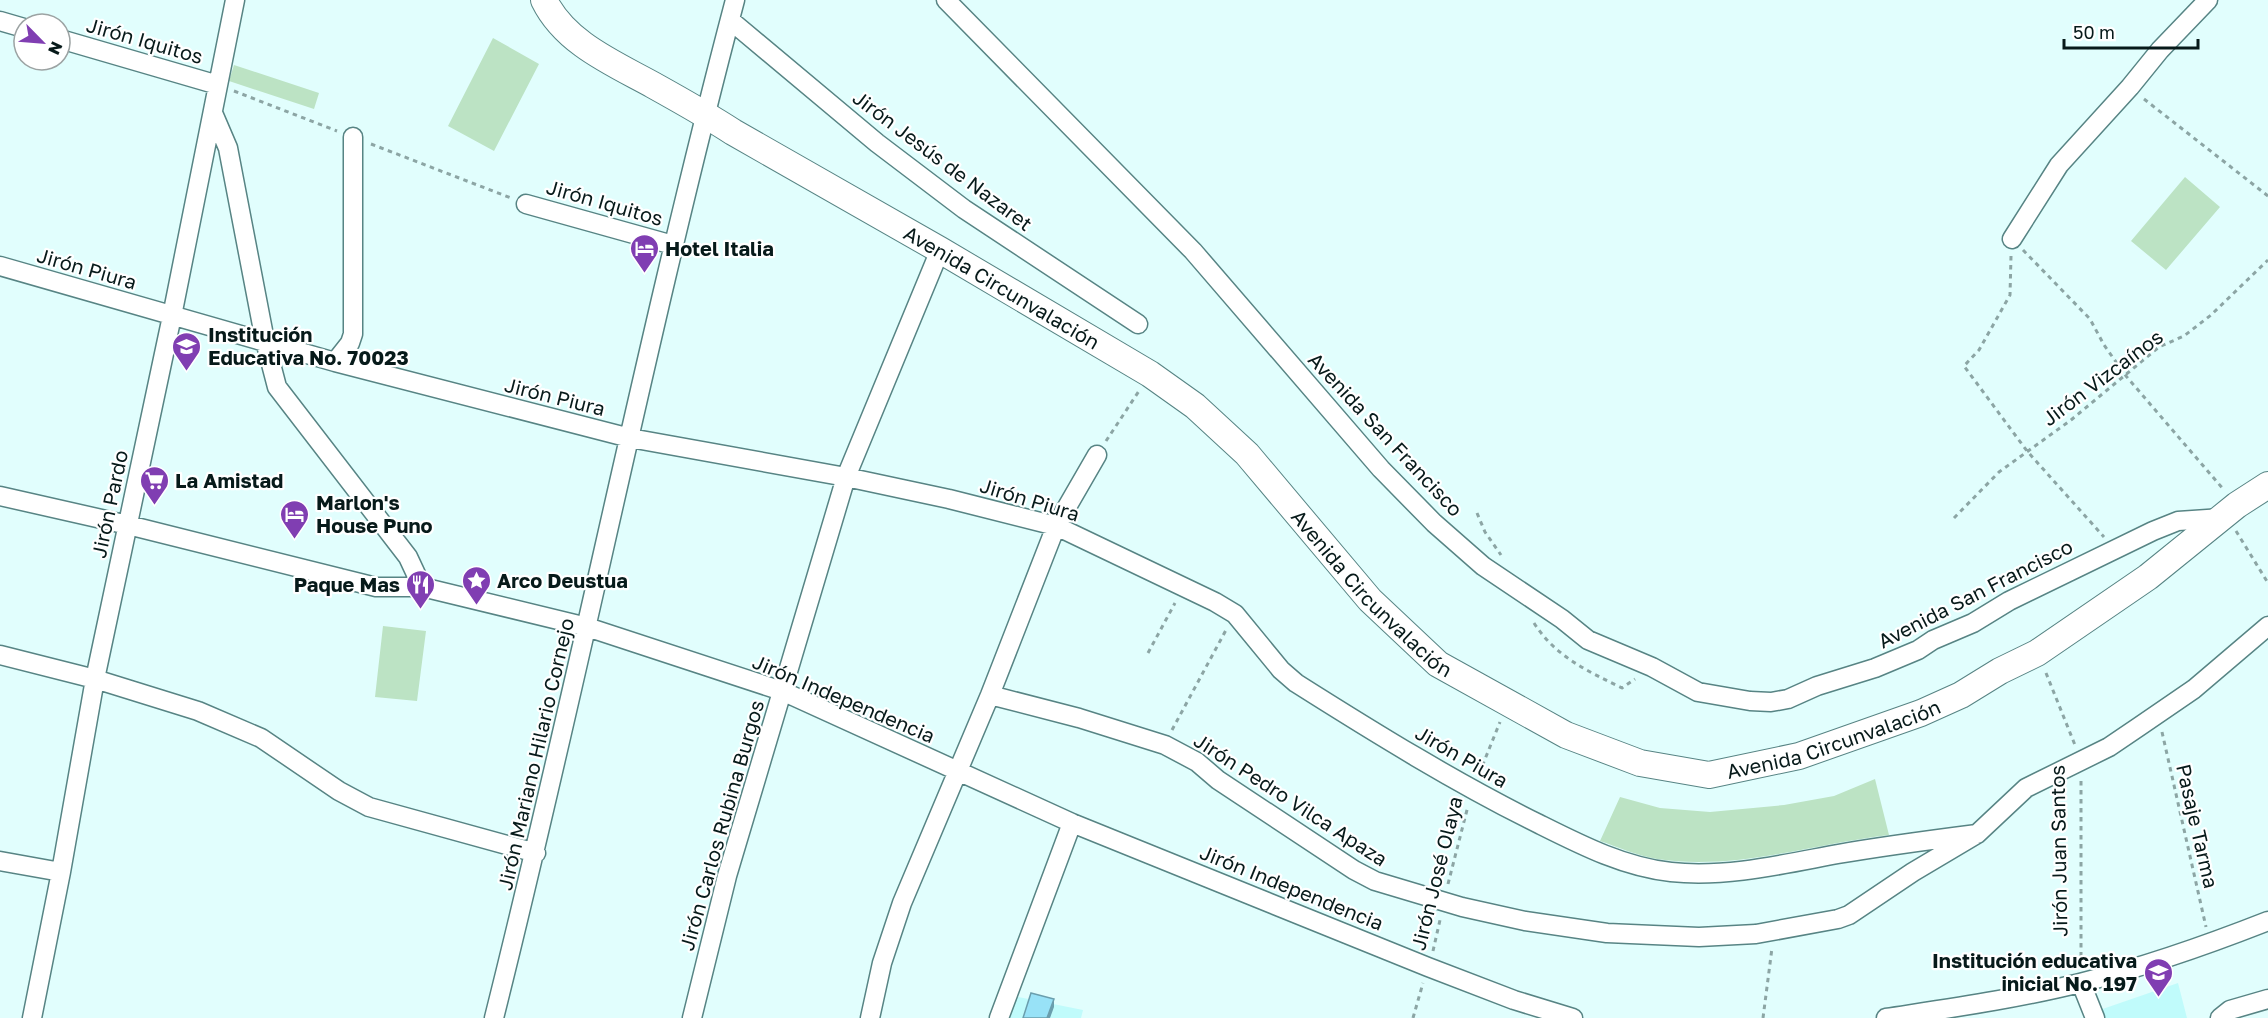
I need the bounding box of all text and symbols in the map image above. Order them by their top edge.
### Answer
north arrow [12,12,72,72]
street label: Jirón Iquitos [84,12,206,68]
scale bar [2064,12,2198,50]
text: 50 m [2073,21,2115,43]
text: N [44,39,67,58]
street label: Jirón Jesús de Nazaret [849,85,1037,235]
street label: Jirón Iquitos [544,174,666,230]
street label: Avenida Circunvalación [900,220,1104,354]
hotel icon: Hotel Italia [628,232,660,274]
place label: Hotel Italia [665,236,774,260]
street label: Jirón Piura [34,242,140,294]
place label: Institución Educativa No. 70023 [208,322,409,369]
street label: Jirón Vizcaínos [2037,324,2167,430]
school or university icon: Institución Educativa No. 70023 [171,330,203,372]
street label: Avenida San Francisco [1304,347,1468,521]
street label: Jirón Piura [502,372,608,420]
street label: Jirón Pardo [86,448,132,560]
supermarket icon: La Amistad [138,464,170,506]
place label: La Amistad [175,468,283,492]
street label: Jirón Piura [977,472,1083,526]
place label: Marlon's House Puno [316,490,433,537]
hotel icon: Marlon's House Puno [279,498,311,540]
street label: Avenida Circunvalación [1287,504,1456,682]
street label: Avenida San Francisco [1874,533,2076,653]
place icon: Arco Deustua [460,564,492,606]
restaurant icon: Paque Mas [405,568,437,610]
place label: Arco Deustua [497,568,628,592]
place label: Paque Mas [294,572,400,596]
street label: Jirón Mariano Hilario Cornejo [492,616,578,892]
street label: Jirón Independencia [749,649,939,747]
street label: Avenida Circunvalación [1724,694,1944,783]
street label: Jirón Carlos Rubina Burgos [674,697,768,953]
street label: Jirón Piura [1411,720,1513,792]
street label: Jirón Pedro Vilca Apaza [1190,728,1392,870]
street label: Pasaje Tarma [2172,762,2224,890]
street label: Jirón Juan Santos [2045,765,2071,937]
street label: Jirón José Olaya [1405,794,1467,952]
street label: Jirón Independencia [1197,839,1387,935]
place label: Institución educativa inicial No. 197 [1932,948,2137,995]
school or university icon: Institución educativa inicial No. 197 [2142,956,2174,998]

